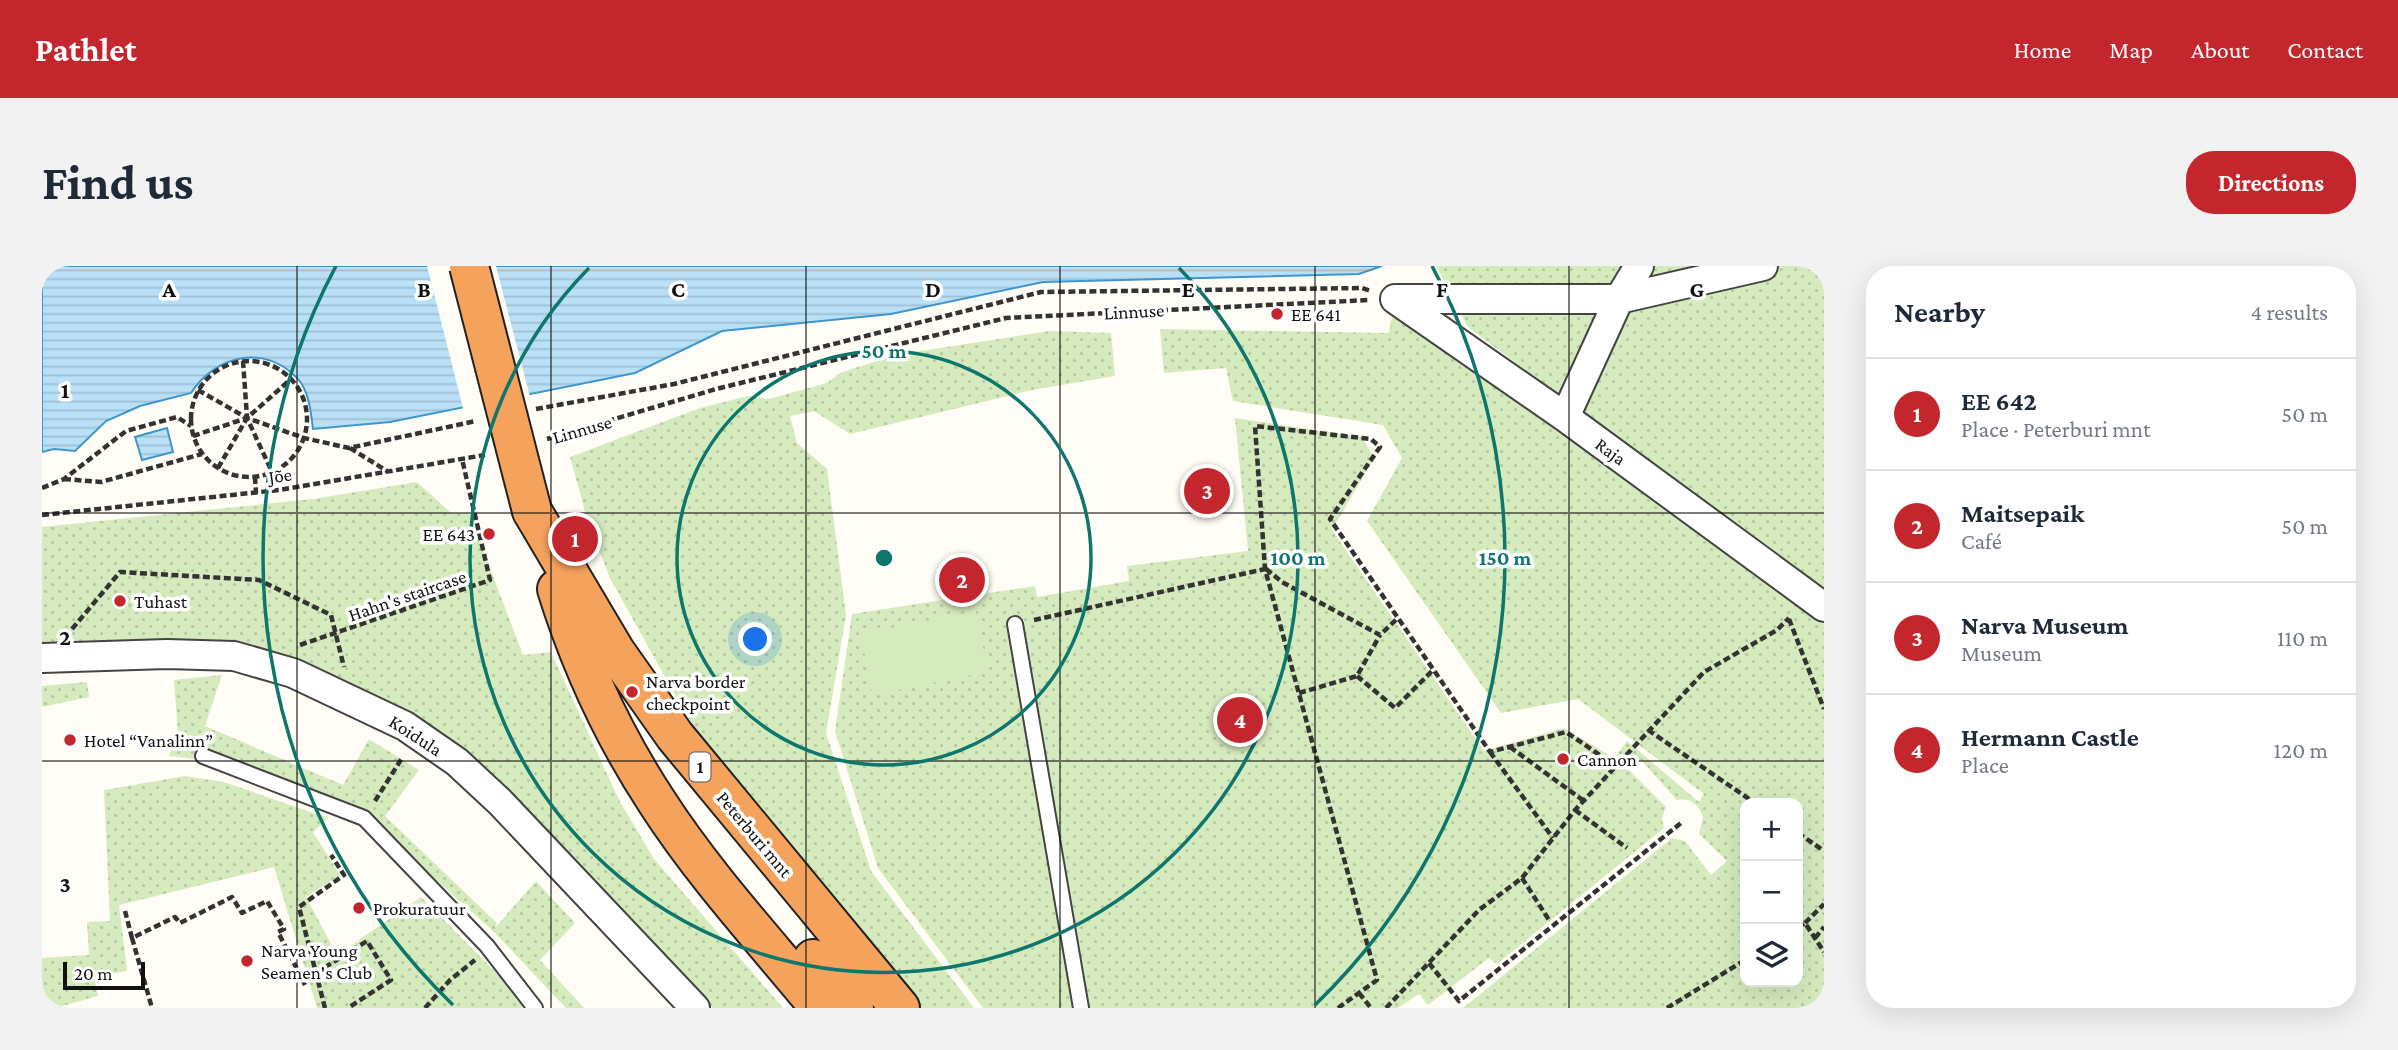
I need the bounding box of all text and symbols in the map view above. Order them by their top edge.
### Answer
text: Pathlet [35,31,137,68]
text: Home [2014,36,2071,63]
text: Map [2109,36,2153,63]
text: About [2191,36,2249,63]
text: Contact [2287,36,2363,63]
button: Directions [2186,151,2356,214]
text: Find us [42,155,194,210]
text: A [161,276,176,302]
text: B [417,276,431,302]
text: C [671,276,685,302]
text: D [925,276,941,302]
text: E [1181,276,1195,302]
text: F [1436,276,1448,302]
text: G [1690,276,1705,302]
text: Nearby [1894,295,1985,328]
street label: Linnuse [1103,299,1165,324]
text: 4 results [2250,299,2328,325]
place label: EE 641 [1291,304,1341,325]
marker: EE 641 [1269,306,1285,322]
text: 50 m [862,339,907,363]
text: 1 [61,377,70,403]
text: EE 642 [1961,387,2037,416]
text: 1 [1913,401,1921,427]
text: 50 m [2281,401,2328,427]
street label: Linnuse [550,411,614,448]
text: Place · Peterburi mnt [1961,416,2151,442]
street label: Raja [1591,433,1630,470]
street label: Jõe [265,463,293,488]
pin: 3 [1184,465,1230,517]
text: Maitsepaik [1961,499,2084,528]
pin: 1 [552,513,598,565]
text: 2 [1911,513,1923,539]
text: 50 m [2281,513,2328,539]
place label: EE 643 [423,524,475,545]
marker: EE 643 [481,526,497,542]
text: Café [1961,528,2002,554]
centre of rings [872,546,896,570]
text: 100 m [1270,546,1326,570]
text: 150 m [1479,546,1532,570]
pin: 2 [939,554,985,606]
street label: Hahn's staircase [345,565,469,625]
place label: Tuhast [134,591,188,612]
marker: Tuhast [112,593,128,609]
text: Narva Museum [1961,611,2129,640]
your location [738,622,772,656]
text: 2 [59,624,71,650]
text: 3 [1911,625,1923,651]
text: 110 m [2277,625,2328,651]
text: Museum [1961,640,2042,666]
place label: Narva border checkpoint [646,671,746,714]
marker: Narva border checkpoint [624,684,640,700]
pin: 4 [1217,694,1263,746]
street label: Koidula [385,711,446,760]
text: Hermann Castle [1961,723,2139,752]
place label: Hotel “Vanalinn” [84,730,213,751]
marker: Hotel “Vanalinn” [62,732,78,748]
text: 4 [1911,737,1923,763]
text: 120 m [2274,737,2328,763]
place label: Cannon [1577,749,1637,770]
marker: Cannon [1555,751,1571,767]
road number: 1 [690,752,710,782]
text: Place [1961,752,2009,778]
street label: Peterburi mnt [713,787,797,882]
map controls [1740,798,1803,987]
button: + [1740,798,1803,861]
button: − [1740,861,1803,924]
text: 3 [59,871,71,897]
place label: Prokuratuur [373,898,466,919]
marker: Prokuratuur [351,900,367,916]
button: layers [1740,924,1803,987]
place label: Narva Young Seamen's Club [261,940,372,983]
marker: Narva Young Seamen's Club [239,953,255,969]
scale bar [63,959,145,991]
text: 20 m [74,963,113,984]

